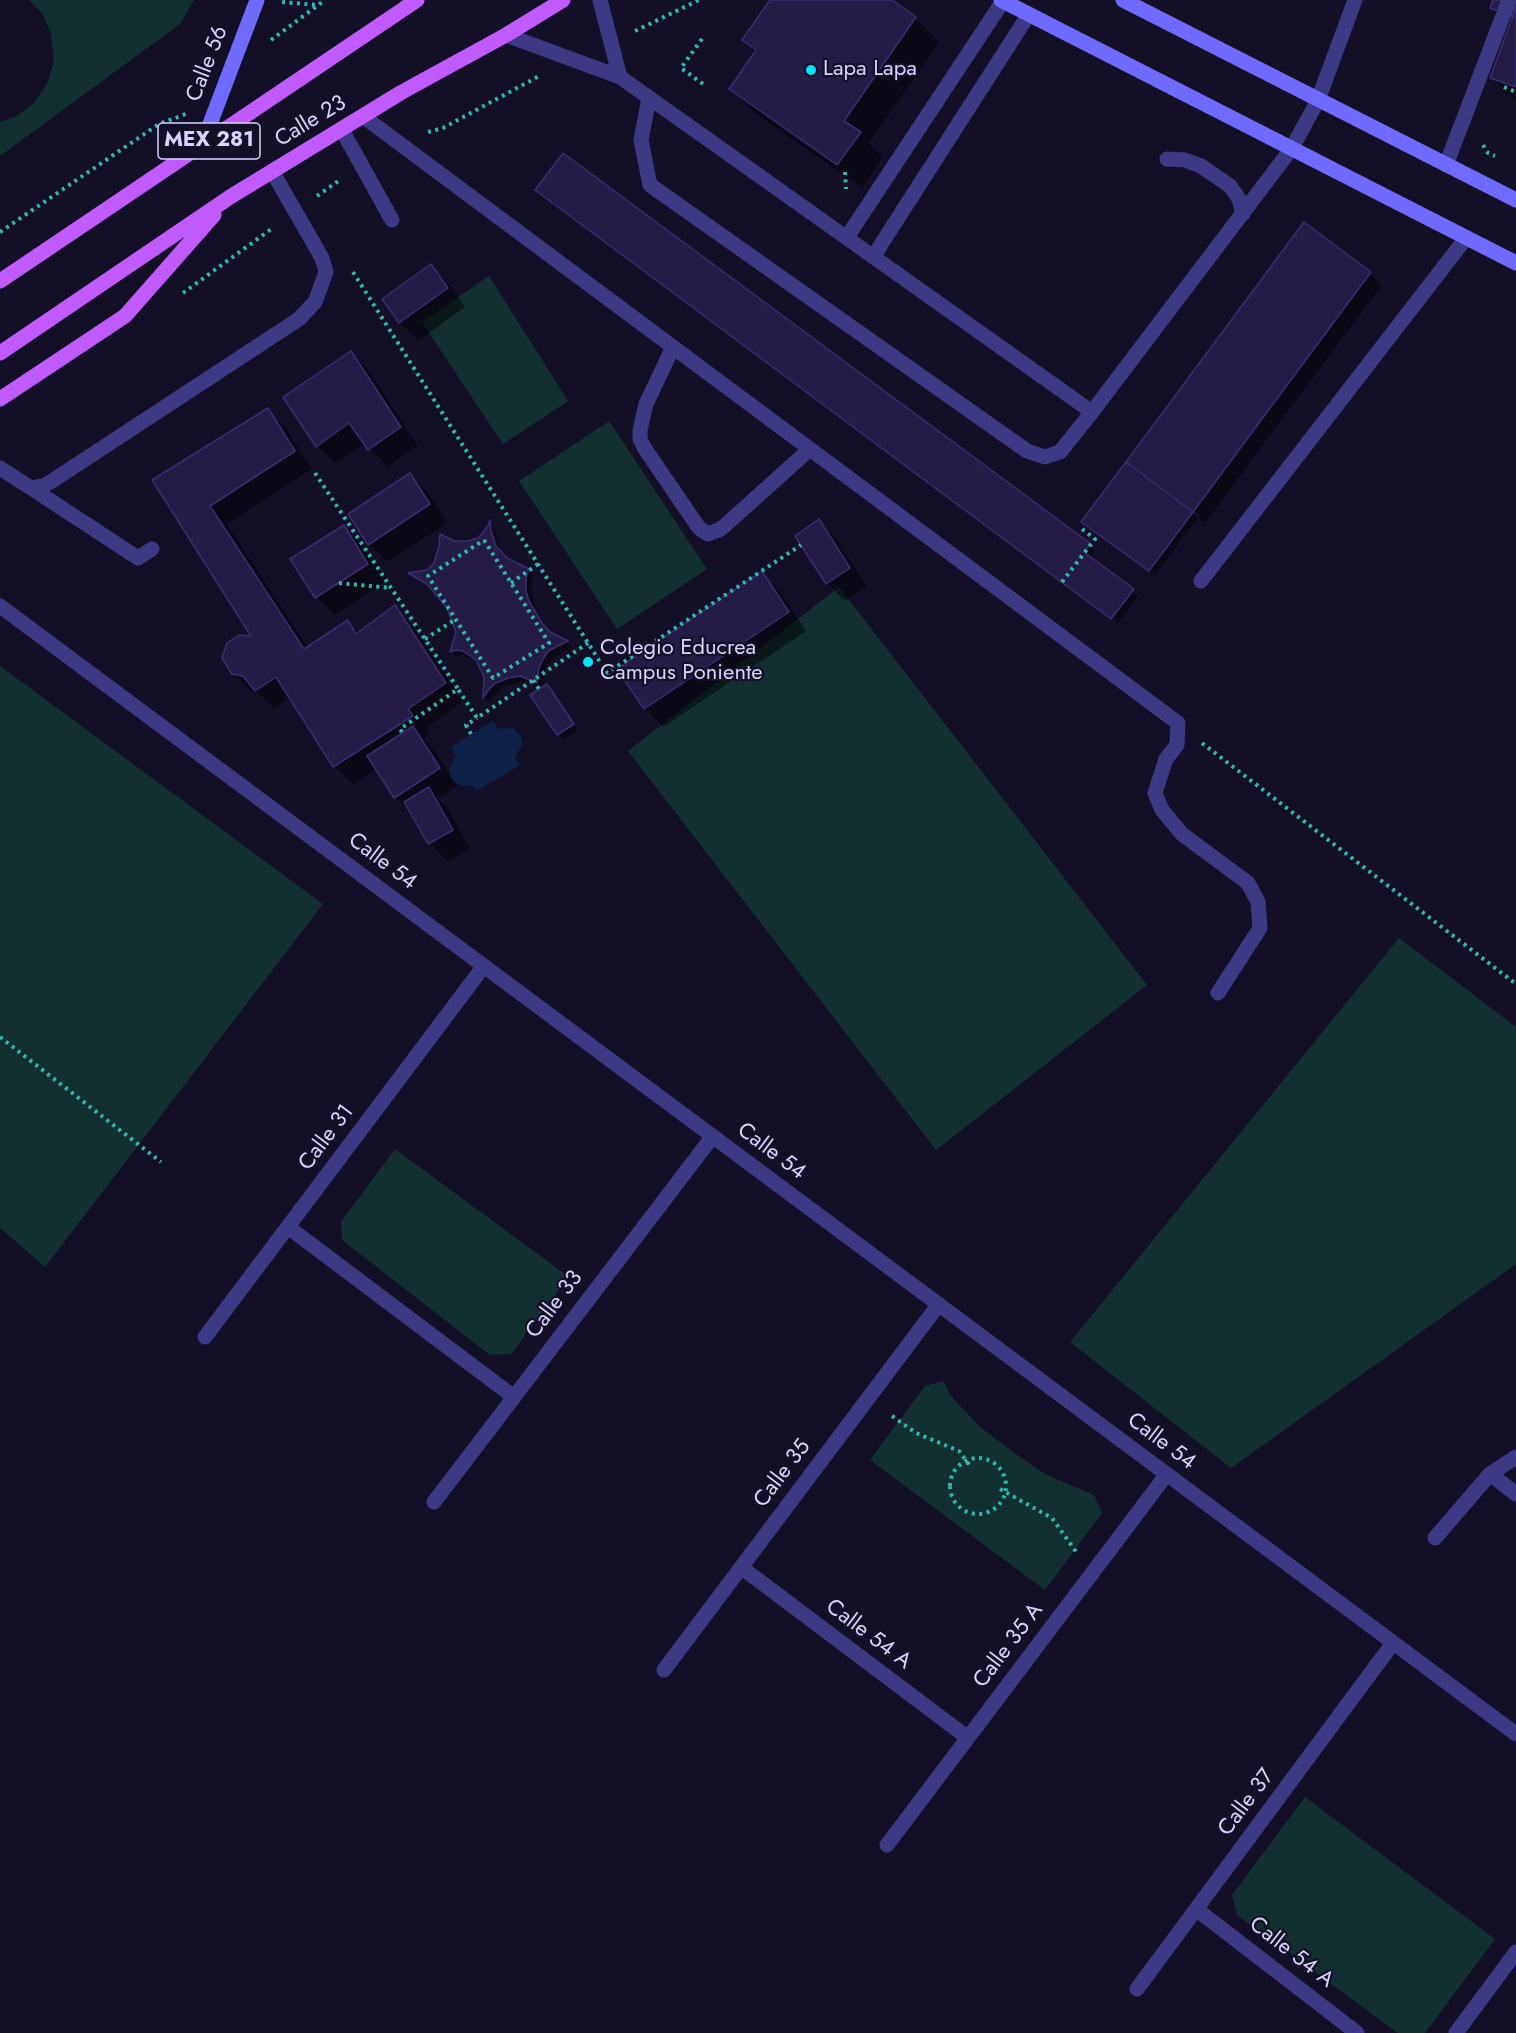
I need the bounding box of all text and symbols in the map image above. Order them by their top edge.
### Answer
street label: Calle 56 [182,22,234,106]
place label: Lapa Lapa [823,57,917,83]
marker: Lapa Lapa [804,63,818,77]
street label: Calle 23 [271,91,351,153]
road number: MEX 281 [158,123,260,159]
place label: Colegio Educrea Campus Poniente [600,636,763,688]
marker: Colegio Educrea Campus Poniente [581,655,595,669]
street label: Calle 54 [343,828,421,896]
street label: Calle 31 [294,1100,360,1176]
street label: Calle 54 [732,1118,810,1186]
street label: Calle 33 [521,1266,589,1344]
street label: Calle 54 [1122,1408,1200,1476]
street label: Calle 35 [749,1435,817,1513]
street label: Calle 54 A [820,1594,916,1676]
street label: Calle 35 A [969,1598,1049,1694]
street label: Calle 37 [1213,1764,1281,1842]
street label: Calle 54 A [1243,1912,1339,1994]

